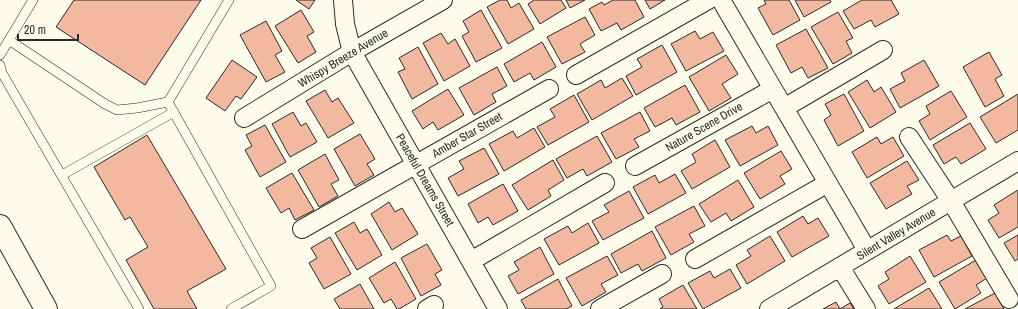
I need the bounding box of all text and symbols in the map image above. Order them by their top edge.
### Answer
scale bar [18,16,78,42]
text: 20 m [24,22,46,38]
street label: Whispy Breeze Avenue [295,25,391,91]
street label: Nature Scene Drive [663,98,745,156]
street label: Amber Star Street [428,108,505,162]
street label: Peaceful Dreams Street [392,131,458,229]
street label: Silent Valley Avenue [854,204,938,264]

